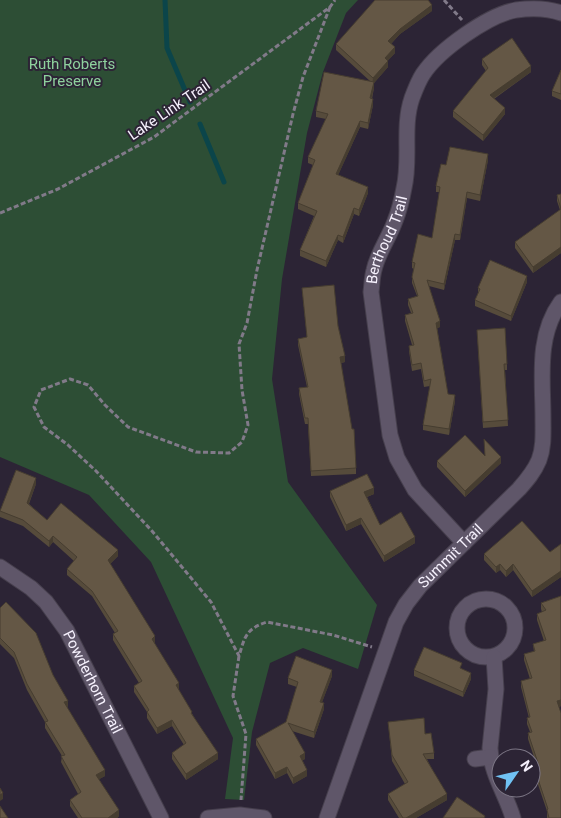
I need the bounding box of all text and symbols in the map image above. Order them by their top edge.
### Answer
park label: Ruth Roberts Preserve [29,55,115,90]
street label: Lake Link Trail [125,76,213,144]
street label: Berthoud Trail [363,194,411,285]
street label: Summit Trail [414,520,487,592]
street label: Powderhorn Trail [59,628,126,737]
north arrow [491,748,541,798]
text: N [517,757,536,774]

